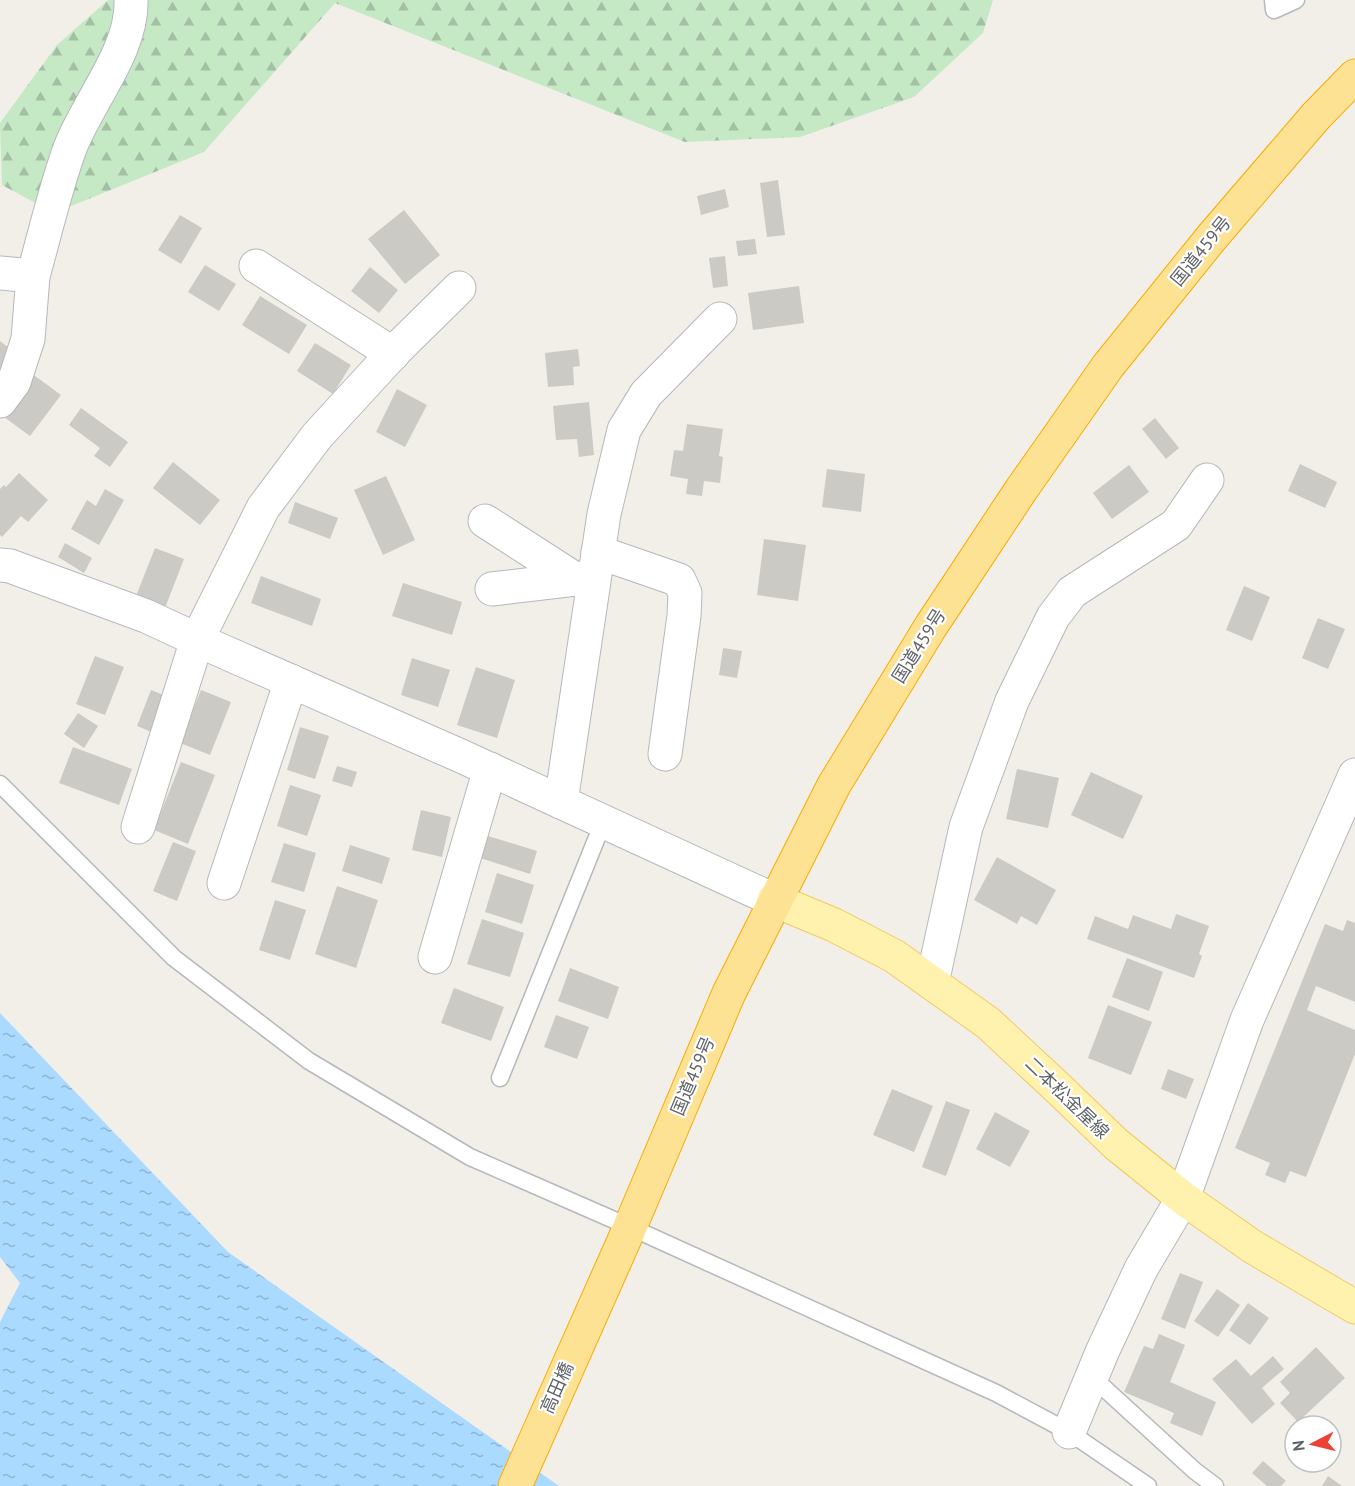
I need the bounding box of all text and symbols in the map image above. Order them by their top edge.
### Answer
street label: 国道459号 [1165,211,1236,290]
street label: 国道459号 [887,604,950,687]
street label: 国道459号 [666,1033,719,1119]
street label: 二本松金屋線 [1021,1052,1114,1143]
street label: 高田橋 [535,1358,578,1417]
north arrow [1283,1414,1343,1474]
text: N [1288,1439,1309,1452]

